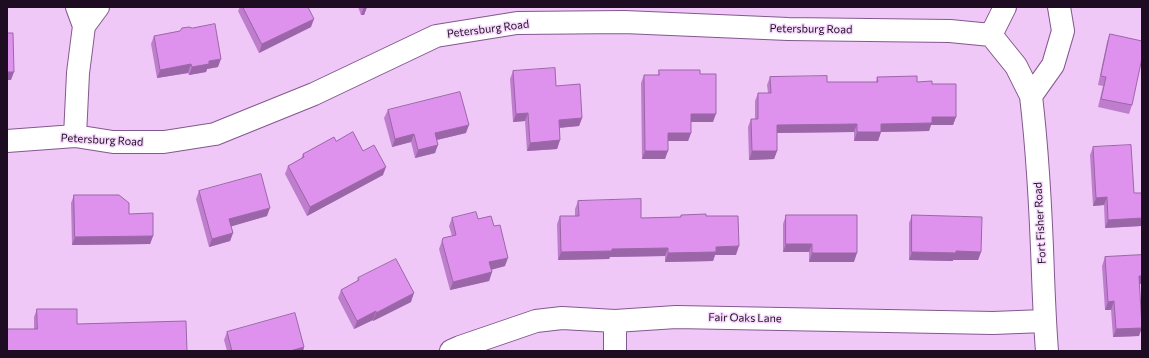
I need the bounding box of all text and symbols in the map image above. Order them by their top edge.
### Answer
street label: Petersburg Road [446,17,530,41]
street label: Petersburg Road [770,22,852,36]
street label: Petersburg Road [60,131,144,149]
street label: Fort Fisher Road [1031,182,1049,264]
street label: Fair Oaks Lane [708,311,782,325]

